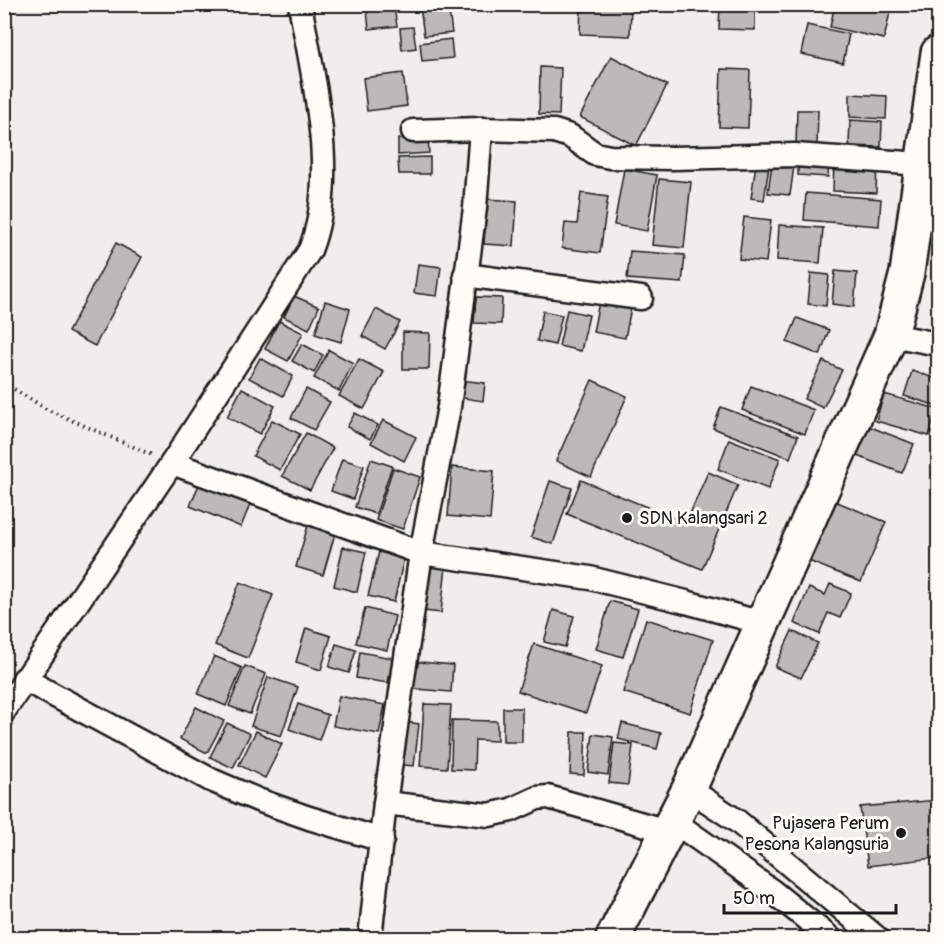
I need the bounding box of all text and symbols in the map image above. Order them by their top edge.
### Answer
place label: SDN Kalangsari 2 [639,507,767,530]
marker: SDN Kalangsari 2 [620,511,634,525]
place label: Pujasera Perum Pesona Kalangsuria [745,812,889,856]
marker: Pujasera Perum Pesona Kalangsuria [894,826,908,840]
scale bar [724,877,896,915]
text: 50 m [733,887,775,910]

